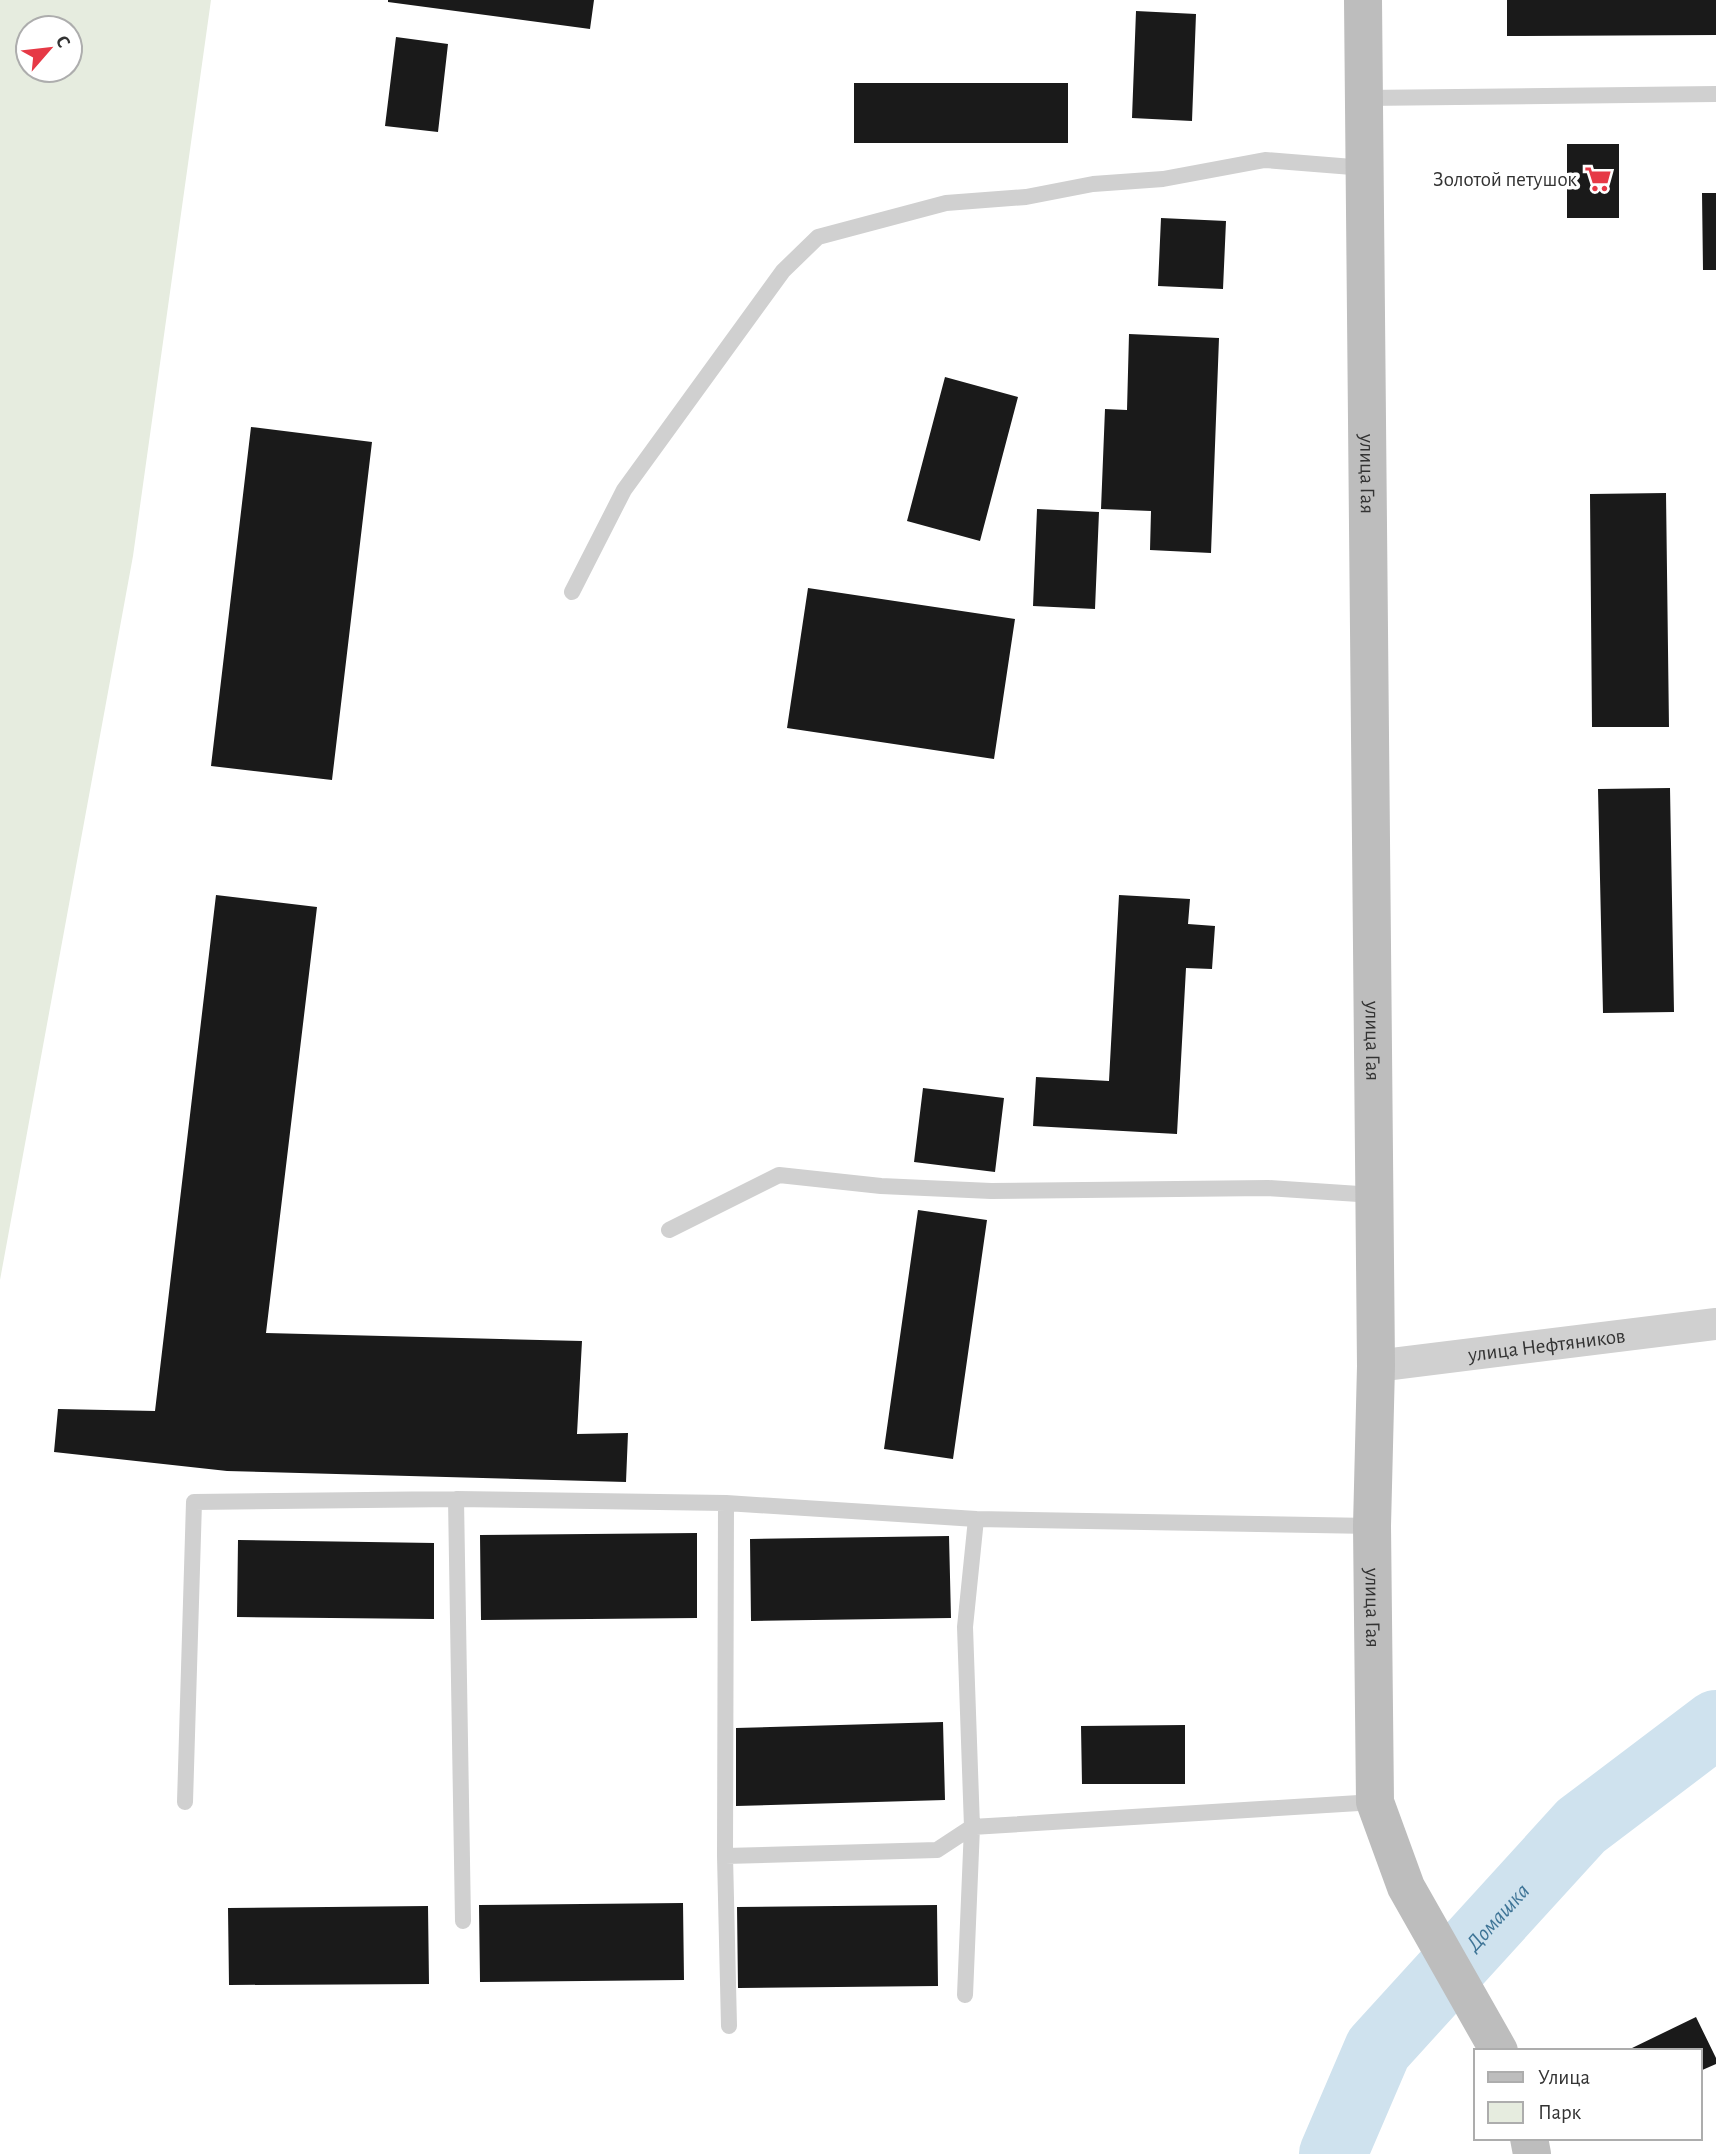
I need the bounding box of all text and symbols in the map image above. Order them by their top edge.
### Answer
north arrow [14,14,84,84]
text: С [52,33,74,51]
supermarket icon: Золотой петушок [1583,164,1613,194]
place label: Золотой петушок [1433,169,1577,190]
street label: улица Гая [1357,433,1378,514]
street label: улица Гая [1362,1000,1384,1081]
street label: улица Нефтяников [1466,1325,1626,1365]
street label: улица Гая [1362,1567,1384,1648]
water label: Домашка [1461,1879,1534,1957]
legend [1474,2049,1702,2140]
text: Улица [1538,2067,1591,2088]
text: Парк [1538,2102,1582,2123]

